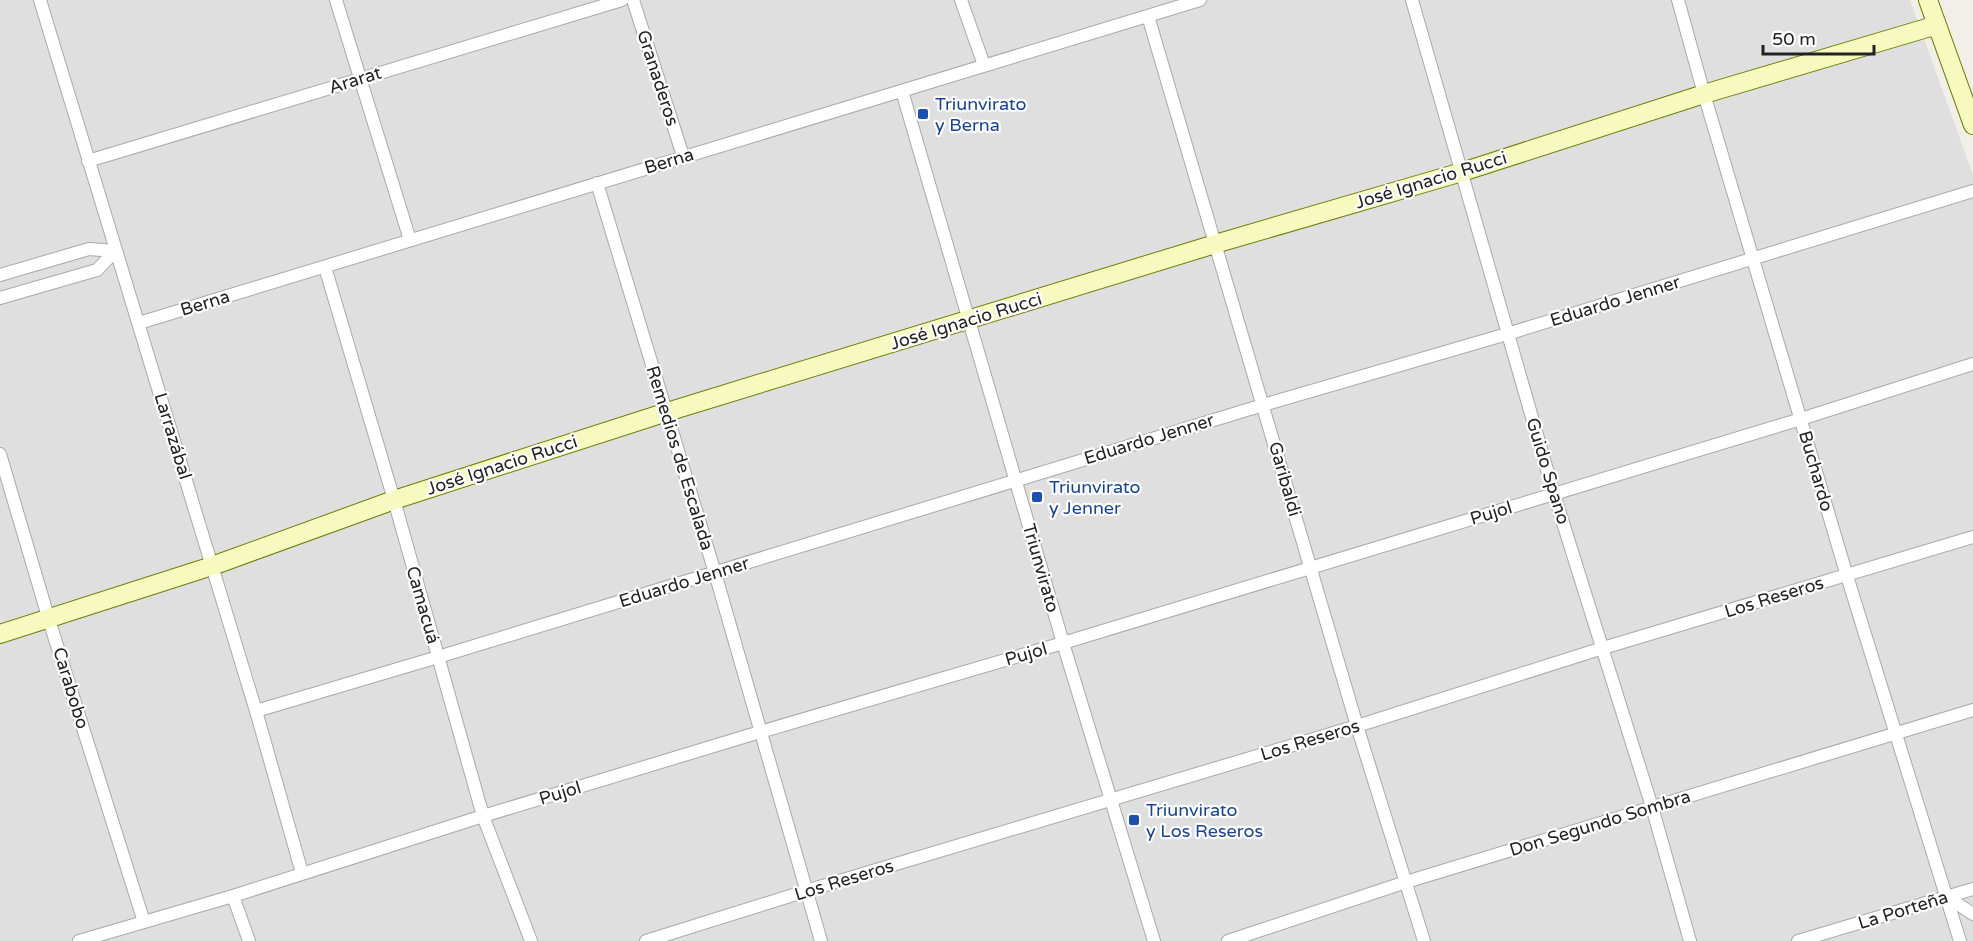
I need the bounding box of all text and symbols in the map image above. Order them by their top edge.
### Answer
scale bar [1763,18,1874,56]
street label: Granaderos [632,27,684,129]
text: 50 m [1772,28,1816,50]
street label: Ararat [326,62,384,98]
place label: Triunvirato y Berna [935,93,1027,136]
marker: Triunvirato y Berna [916,107,930,121]
street label: Berna [642,143,696,179]
street label: José Ignacio Rucci [1353,146,1509,214]
street label: Eduardo Jenner [1547,271,1683,331]
street label: Berna [178,285,232,321]
street label: José Ignacio Rucci [888,287,1044,355]
street label: Remedios de Escalada [641,363,719,553]
street label: Larrazábal [149,390,197,482]
street label: Eduardo Jenner [1081,409,1217,469]
street label: Guido Spano [1521,415,1575,527]
street label: Buchardo [1794,428,1838,514]
street label: José Ignacio Rucci [424,430,580,500]
street label: Garibaldi [1264,439,1306,519]
place label: Triunvirato y Jenner [1049,476,1141,519]
marker: Triunvirato y Jenner [1030,490,1044,504]
street label: Pujol [1467,496,1515,530]
street label: Triunvirato [1018,521,1064,615]
street label: Eduardo Jenner [616,552,752,612]
street label: Camacuá [401,564,445,646]
street label: Los Reseros [1722,571,1826,623]
street label: Pujol [1002,638,1050,670]
street label: Carabobo [48,644,94,732]
street label: Los Reseros [1258,714,1362,766]
street label: Pujol [536,776,584,810]
street label: Don Segundo Sombra [1507,785,1693,861]
place label: Triunvirato y Los Reseros [1146,799,1263,842]
marker: Triunvirato y Los Reseros [1127,813,1141,827]
street label: Los Reseros [792,854,896,906]
street label: La Porteña [1855,886,1951,934]

